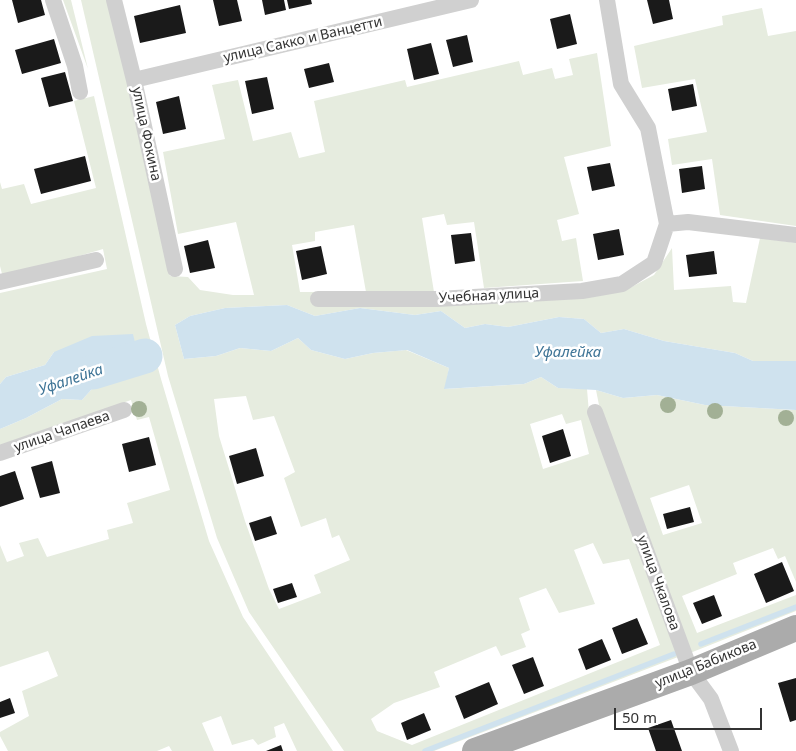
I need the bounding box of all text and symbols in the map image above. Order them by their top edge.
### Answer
street label: улица Сакко и Ванцетти [222,14,384,66]
street label: улица Фокина [128,86,164,182]
street label: Учебная улица [438,285,540,307]
water label: Уфалейка [535,344,601,362]
water label: Уфалейка [37,361,105,399]
street label: улица Чапаева [12,408,112,456]
street label: улица Чкалова [633,533,683,633]
street label: улица Бабикова [653,636,759,692]
scale bar [616,698,764,730]
text: 50 m [622,707,657,727]

